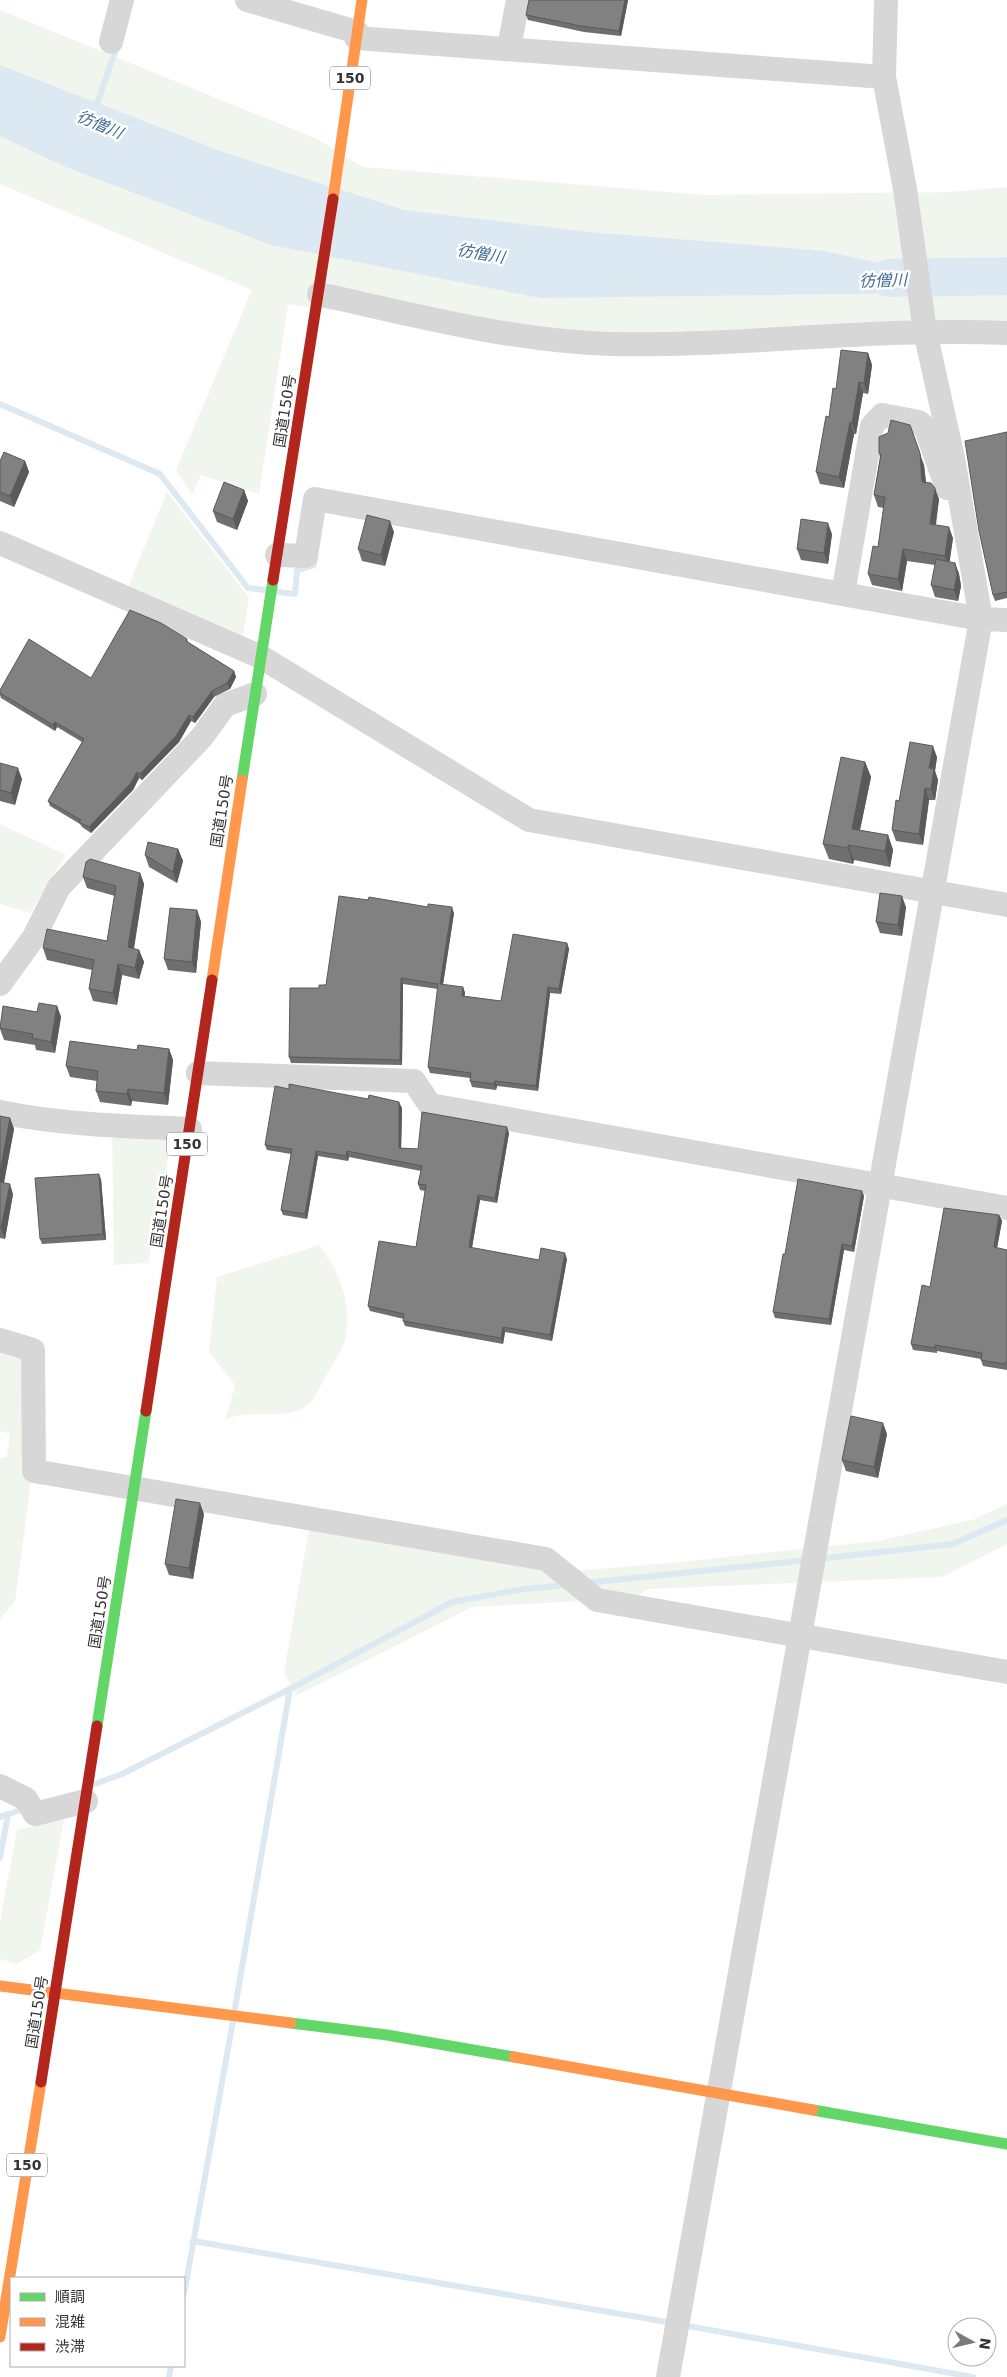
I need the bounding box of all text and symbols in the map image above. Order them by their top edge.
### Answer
road number: 150 [330,66,370,90]
water label: 彷僧川 [74,106,127,143]
water label: 彷僧川 [456,240,508,267]
water label: 彷僧川 [859,270,909,291]
street label: 国道150号 [270,373,300,449]
street label: 国道150号 [207,773,237,849]
road number: 150 [167,1132,207,1156]
street label: 国道150号 [147,1173,177,1249]
street label: 国道150号 [85,1574,115,1650]
street label: 国道150号 [22,1974,52,2050]
road number: 150 [7,2154,47,2176]
legend [10,2277,185,2367]
text: 順調 [55,2288,85,2306]
text: 混雑 [55,2313,85,2331]
north arrow [947,2317,997,2367]
text: N [976,2337,994,2351]
text: 渋滞 [55,2338,85,2356]

